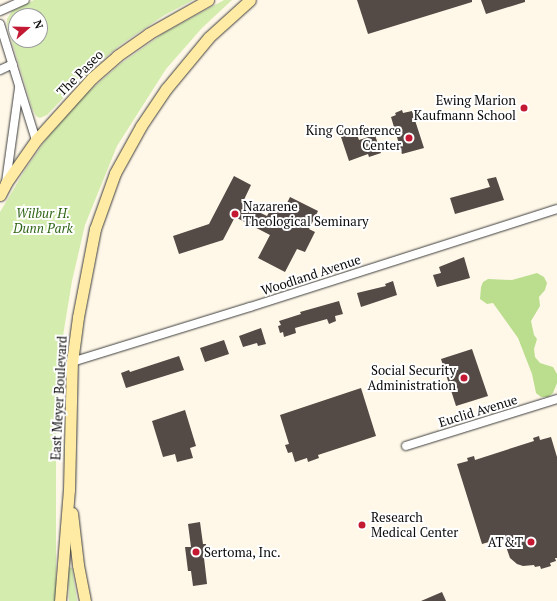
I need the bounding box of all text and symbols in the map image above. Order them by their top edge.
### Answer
north arrow [8,8,48,48]
text: N [30,18,46,31]
street label: The Paseo [54,47,106,99]
place label: Ewing Marion Kaufmann School [414,93,516,124]
marker: Ewing Marion Kaufmann School [519,103,529,113]
place label: King Conference Center [306,123,401,154]
marker: King Conference Center [404,133,414,143]
place label: Nazarene Theological Seminary [243,199,369,230]
park label: Wilbur H. Dunn Park [13,206,73,237]
marker: Nazarene Theological Seminary [230,209,240,219]
street label: Woodland Avenue [259,252,363,298]
street label: East Meyer Boulevard [48,335,70,461]
place label: Social Security Administration [367,363,456,394]
marker: Social Security Administration [459,373,469,383]
street label: Euclid Avenue [437,392,519,430]
place label: Research Medical Center [371,510,458,541]
marker: Research Medical Center [356,519,368,531]
place label: AT&T [488,534,523,550]
marker: AT&T [526,537,536,547]
place label: Sertoma, Inc. [204,544,281,560]
marker: Sertoma, Inc. [191,547,201,557]

